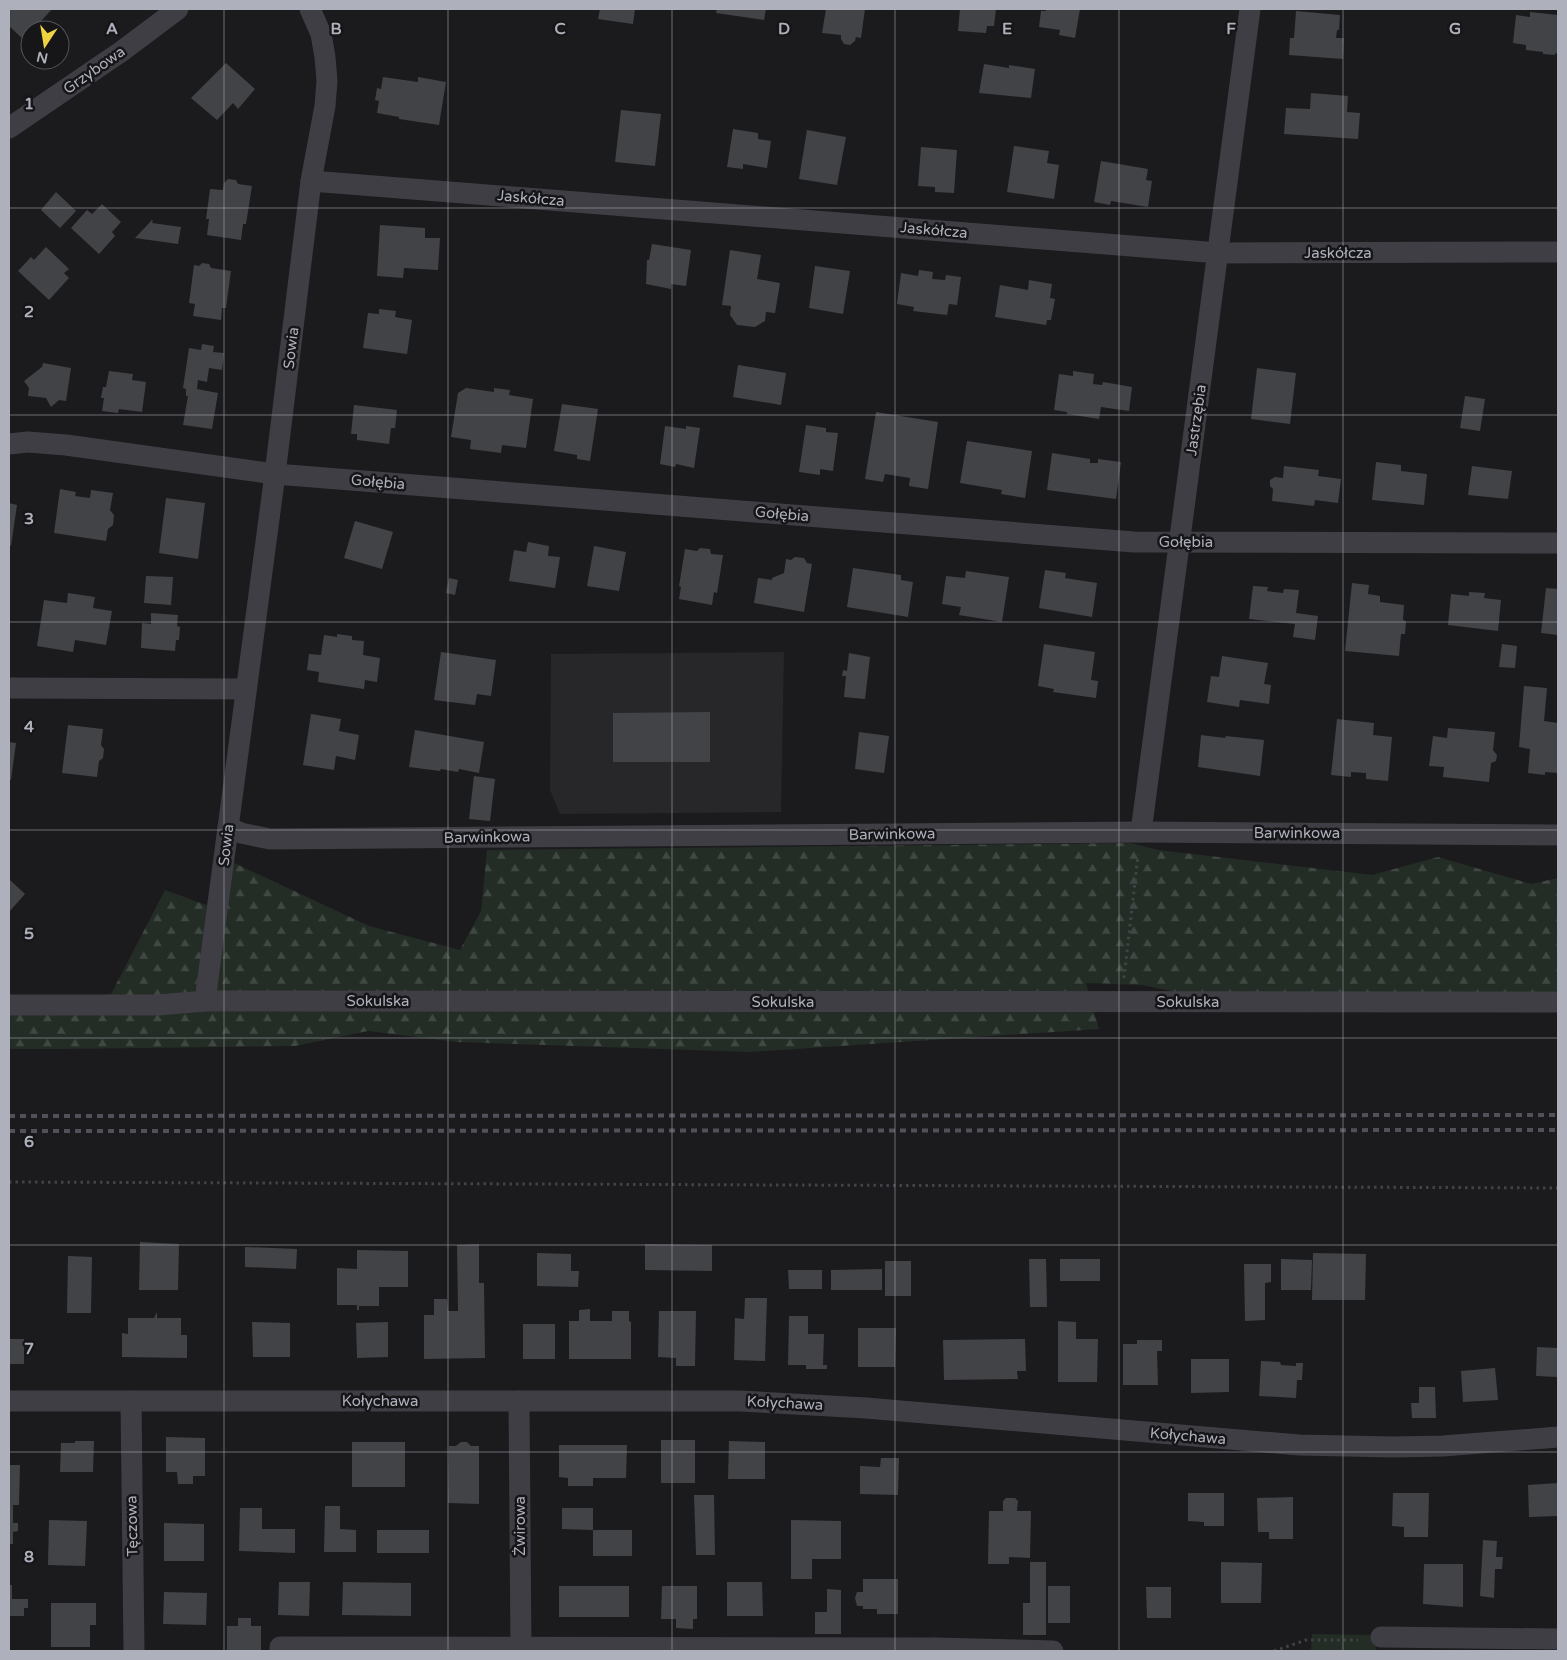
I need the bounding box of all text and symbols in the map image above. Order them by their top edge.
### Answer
text: A [106,19,118,39]
text: B [330,19,342,39]
text: C [554,19,566,39]
text: D [778,19,790,39]
text: E [1002,19,1012,39]
text: F [1226,19,1236,39]
text: G [1449,19,1461,39]
north arrow [20,20,70,70]
street label: Grzybowa [60,42,128,98]
text: N [35,48,50,67]
text: 1 [24,94,34,114]
street label: Jaskółcza [497,186,565,210]
street label: Jaskółcza [900,218,968,242]
street label: Jaskółcza [1304,244,1372,262]
text: 2 [24,302,34,322]
street label: Sowia [279,326,303,370]
street label: Jastrzębia [1182,383,1210,457]
street label: Gołębia [350,471,406,493]
street label: Gołębia [754,503,810,525]
text: 3 [24,509,34,529]
street label: Gołębia [1159,533,1213,551]
text: 4 [24,717,34,737]
street label: Sowia [214,823,238,867]
street label: Barwinkowa [849,824,935,844]
street label: Barwinkowa [1254,824,1340,842]
street label: Barwinkowa [444,827,530,847]
text: 5 [24,924,34,944]
street label: Sokulska [346,992,410,1010]
street label: Sokulska [751,993,815,1011]
street label: Sokulska [1156,993,1220,1011]
text: 6 [24,1132,34,1152]
text: 7 [24,1339,34,1359]
street label: Kołychawa [342,1392,418,1410]
street label: Kołychawa [746,1392,824,1414]
street label: Kołychawa [1149,1424,1227,1448]
street label: Tęczowa [122,1495,142,1557]
street label: Żwirowa [511,1496,529,1556]
text: 8 [24,1547,34,1567]

